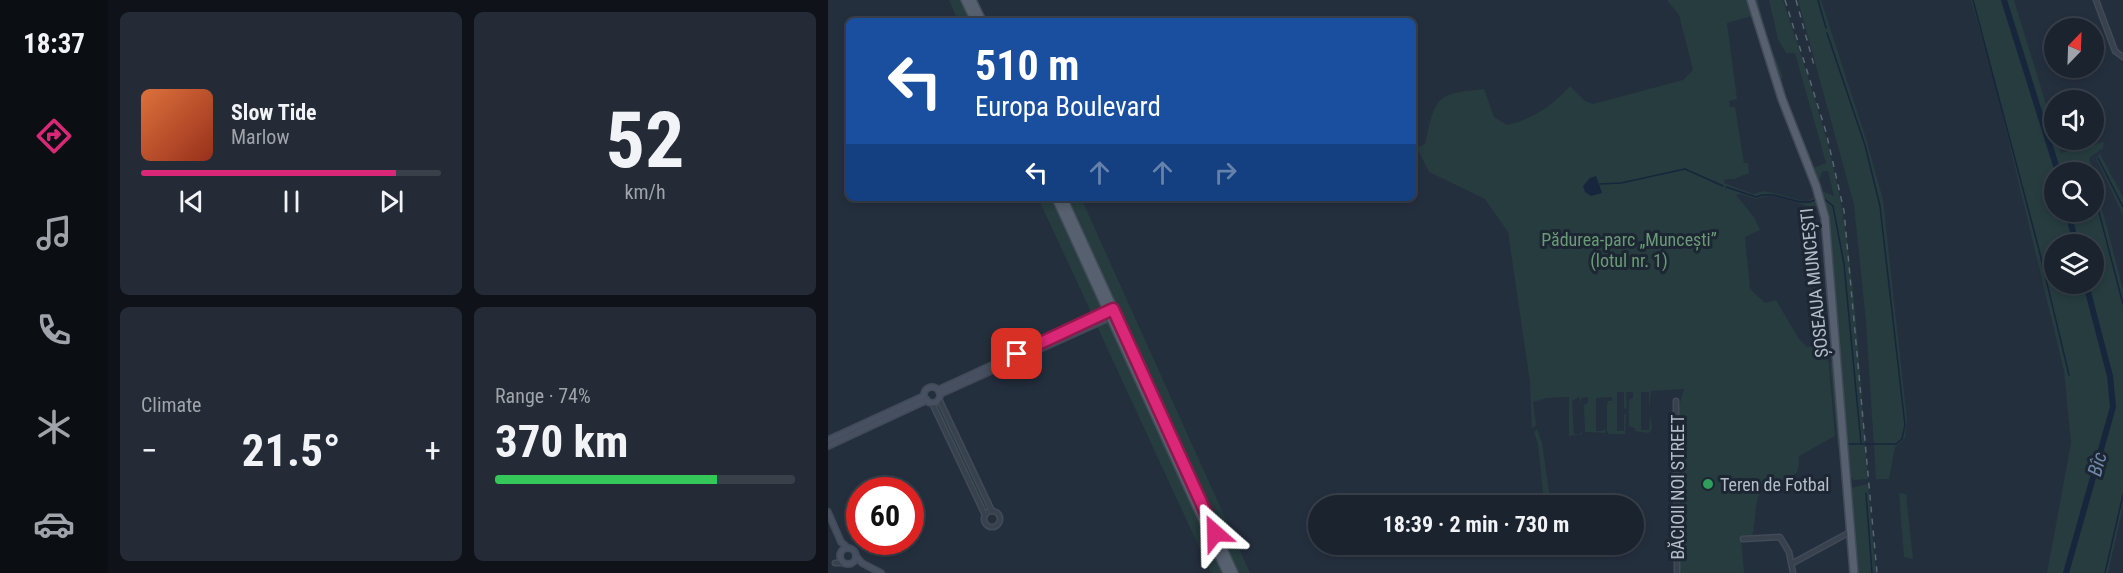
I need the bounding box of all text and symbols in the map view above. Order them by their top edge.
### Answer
north arrow [2044,18,2104,78]
map controls [2044,18,2104,294]
text: 18:37 [23,28,85,60]
text: 510 m [975,41,1080,90]
icon: left [876,42,954,120]
button: sound [2044,90,2104,150]
text: Europa Boulevard [975,91,1161,123]
text: 52 [606,95,684,186]
text: Slow Tide [231,100,317,125]
icon: directions [33,115,75,157]
text: Marlow [231,125,289,149]
icon: left [1020,156,1053,189]
icon: ahead [1083,156,1116,189]
icon: ahead [1146,156,1179,189]
icon: right [1209,156,1242,189]
button: search [2044,162,2104,222]
text: km/h [624,180,666,204]
icon: previous [175,185,208,218]
icon: pause [275,185,308,218]
icon: next [375,185,408,218]
street label: ȘOSEAUA MUNCEȘTI [1796,207,1833,359]
icon: music [33,212,75,254]
park label: Pădurea-parc „Muncești” (lotul nr. 1) [1541,229,1717,272]
button: layers [2044,234,2104,294]
icon: phone [33,309,75,351]
pin [991,328,1042,379]
icon: arrive [1000,337,1033,370]
text: Range · 74% [495,384,591,408]
text: Climate [141,393,201,417]
icon: climate [33,406,75,448]
street label: BĂCIOII NOI STREET [1667,414,1688,560]
text: 370 km [495,415,628,468]
text: 21.5° [242,424,340,477]
text: − [141,431,158,470]
text: + [425,431,441,470]
water label: Bîc [2082,449,2112,479]
place label: Teren de Fotbal [1720,474,1830,495]
speed limit sign: 60 [846,477,924,555]
marker: Teren de Fotbal [1701,477,1715,491]
position arrow [1183,501,1247,565]
icon: car [33,503,75,545]
text: 18:39 · 2 min · 730 m [1383,512,1569,537]

